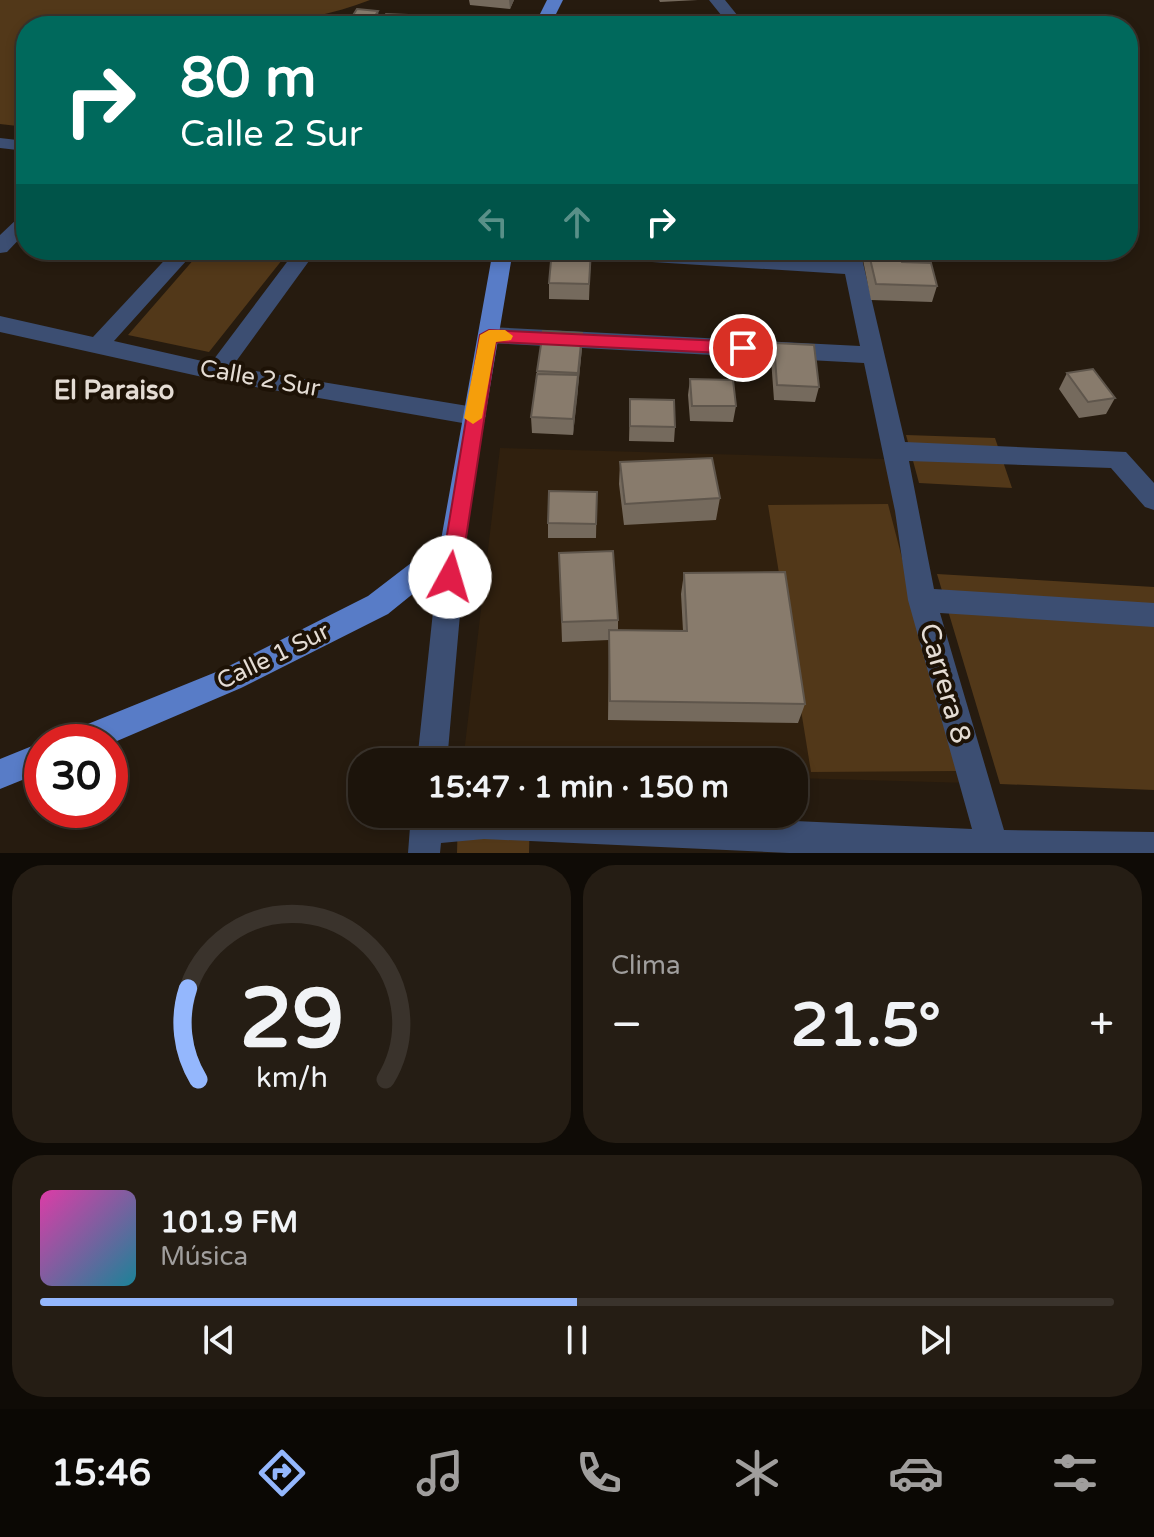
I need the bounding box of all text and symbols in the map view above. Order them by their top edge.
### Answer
text: 80 m [180,45,316,112]
icon: right [48,48,152,152]
text: Calle 2 Sur [180,113,362,156]
icon: left [471,200,515,244]
icon: ahead [555,200,599,244]
icon: right [639,200,683,244]
pin [709,314,777,382]
icon: arrive [721,326,765,370]
street label: Calle 2 Sur [197,354,323,403]
district label: El Paraiso [54,375,174,406]
position arrow [408,535,492,619]
street label: Calle 1 Sur [212,616,335,696]
street label: Carrera 8 [912,619,978,747]
speed limit sign: 30 [24,724,128,828]
text: 15:47 · 1 min · 150 m [427,769,729,806]
text: Clima [611,950,681,981]
text: 29 [239,970,344,1070]
text: 21.5° [791,990,941,1062]
text: − [611,999,642,1052]
text: + [1089,999,1114,1052]
text: km/h [256,1061,327,1095]
text: 101.9 FM [160,1204,298,1241]
text: Música [160,1241,248,1272]
icon: previous [197,1318,241,1362]
icon: pause [555,1318,599,1362]
icon: next [913,1318,957,1362]
icon: directions [254,1445,310,1501]
icon: music [412,1445,468,1501]
icon: phone [571,1445,627,1501]
icon: climate [729,1445,785,1501]
icon: car [888,1445,944,1501]
icon: filters [1047,1445,1103,1501]
text: 15:46 [51,1452,151,1495]

